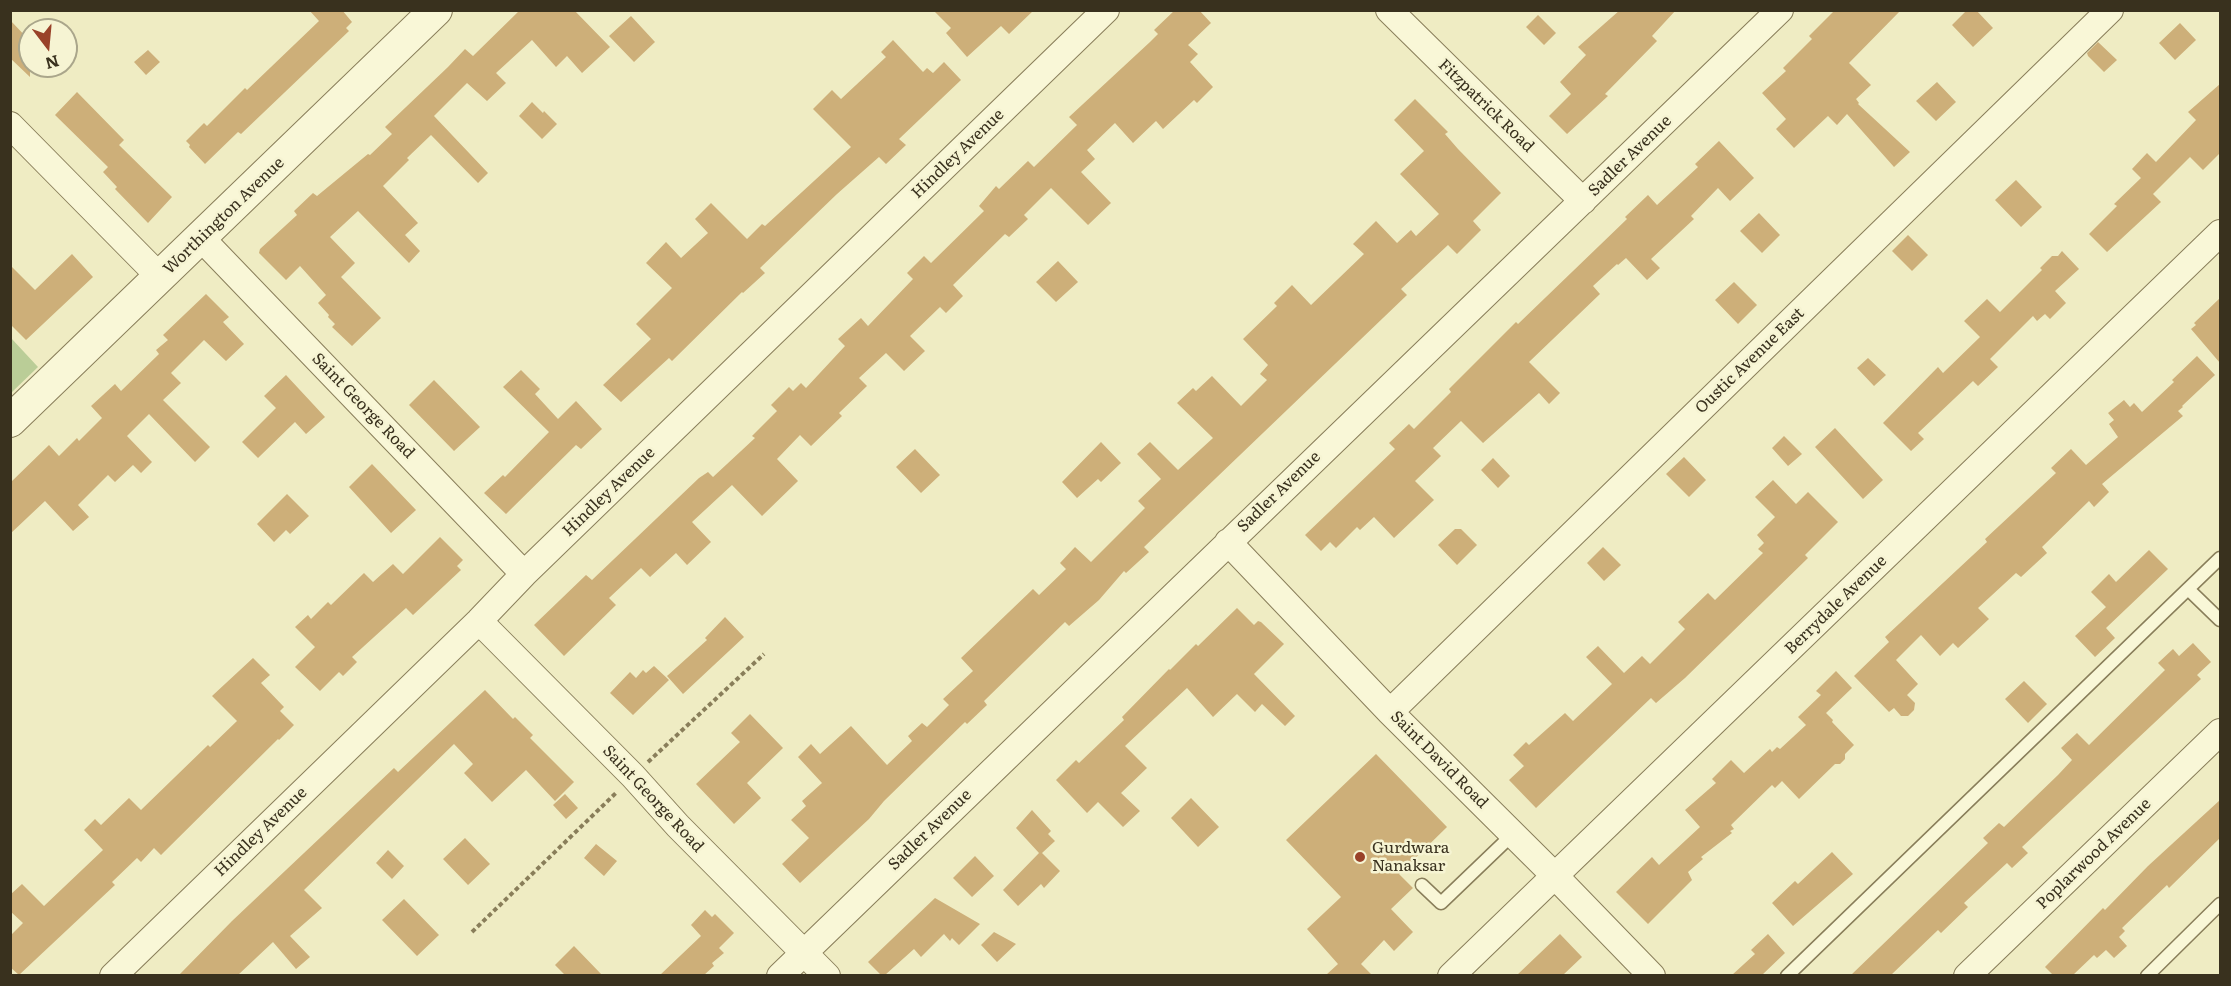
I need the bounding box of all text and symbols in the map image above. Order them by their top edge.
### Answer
north arrow [18,18,78,78]
text: N [43,50,62,77]
street label: Fitzpatrick Road [1434,55,1538,157]
street label: Hindley Avenue [908,105,1008,203]
street label: Sadler Avenue [1584,112,1676,200]
street label: Worthington Avenue [160,153,288,279]
street label: Oustic Avenue East [1692,304,1808,418]
street label: Saint George Road [308,349,418,463]
street label: Hindley Avenue [559,443,659,541]
street label: Sadler Avenue [1233,448,1325,536]
street label: Berrydale Avenue [1781,552,1891,658]
street label: Saint David Road [1386,707,1492,813]
street label: Saint George Road [599,742,707,856]
street label: Hindley Avenue [211,783,311,881]
street label: Sadler Avenue [884,786,976,874]
street label: Poplarwood Avenue [2033,795,2155,913]
place label: Gurdwara Nanaksar [1372,838,1449,876]
marker: Gurdwara Nanaksar [1353,850,1367,864]

